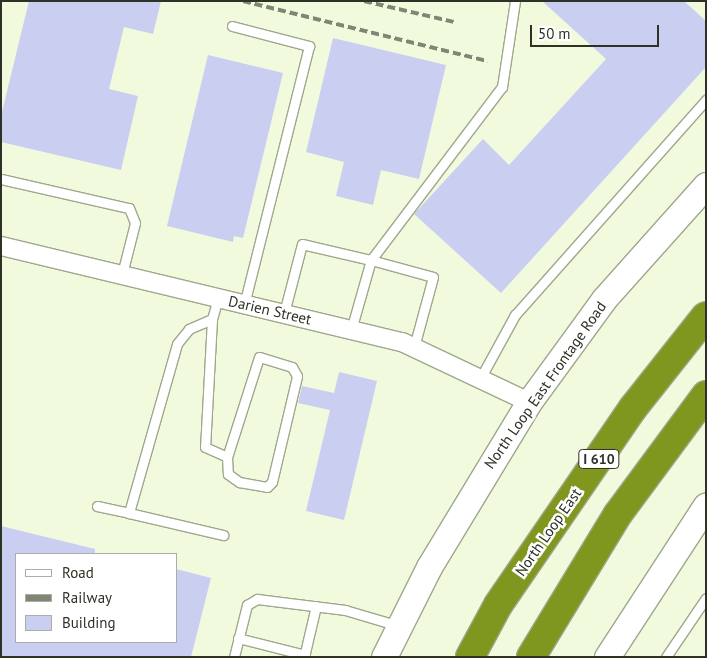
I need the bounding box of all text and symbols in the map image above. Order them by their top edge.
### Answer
scale bar [532,15,661,47]
text: 50 m [538,24,571,43]
street label: Darien Street [227,292,313,328]
street label: North Loop East Frontage Road [480,298,610,472]
road number: I 610 [578,448,620,470]
street label: North Loop East [511,485,585,579]
legend [15,553,178,643]
text: Road [62,563,94,582]
text: Railway [62,588,112,607]
text: Building [62,613,116,632]

